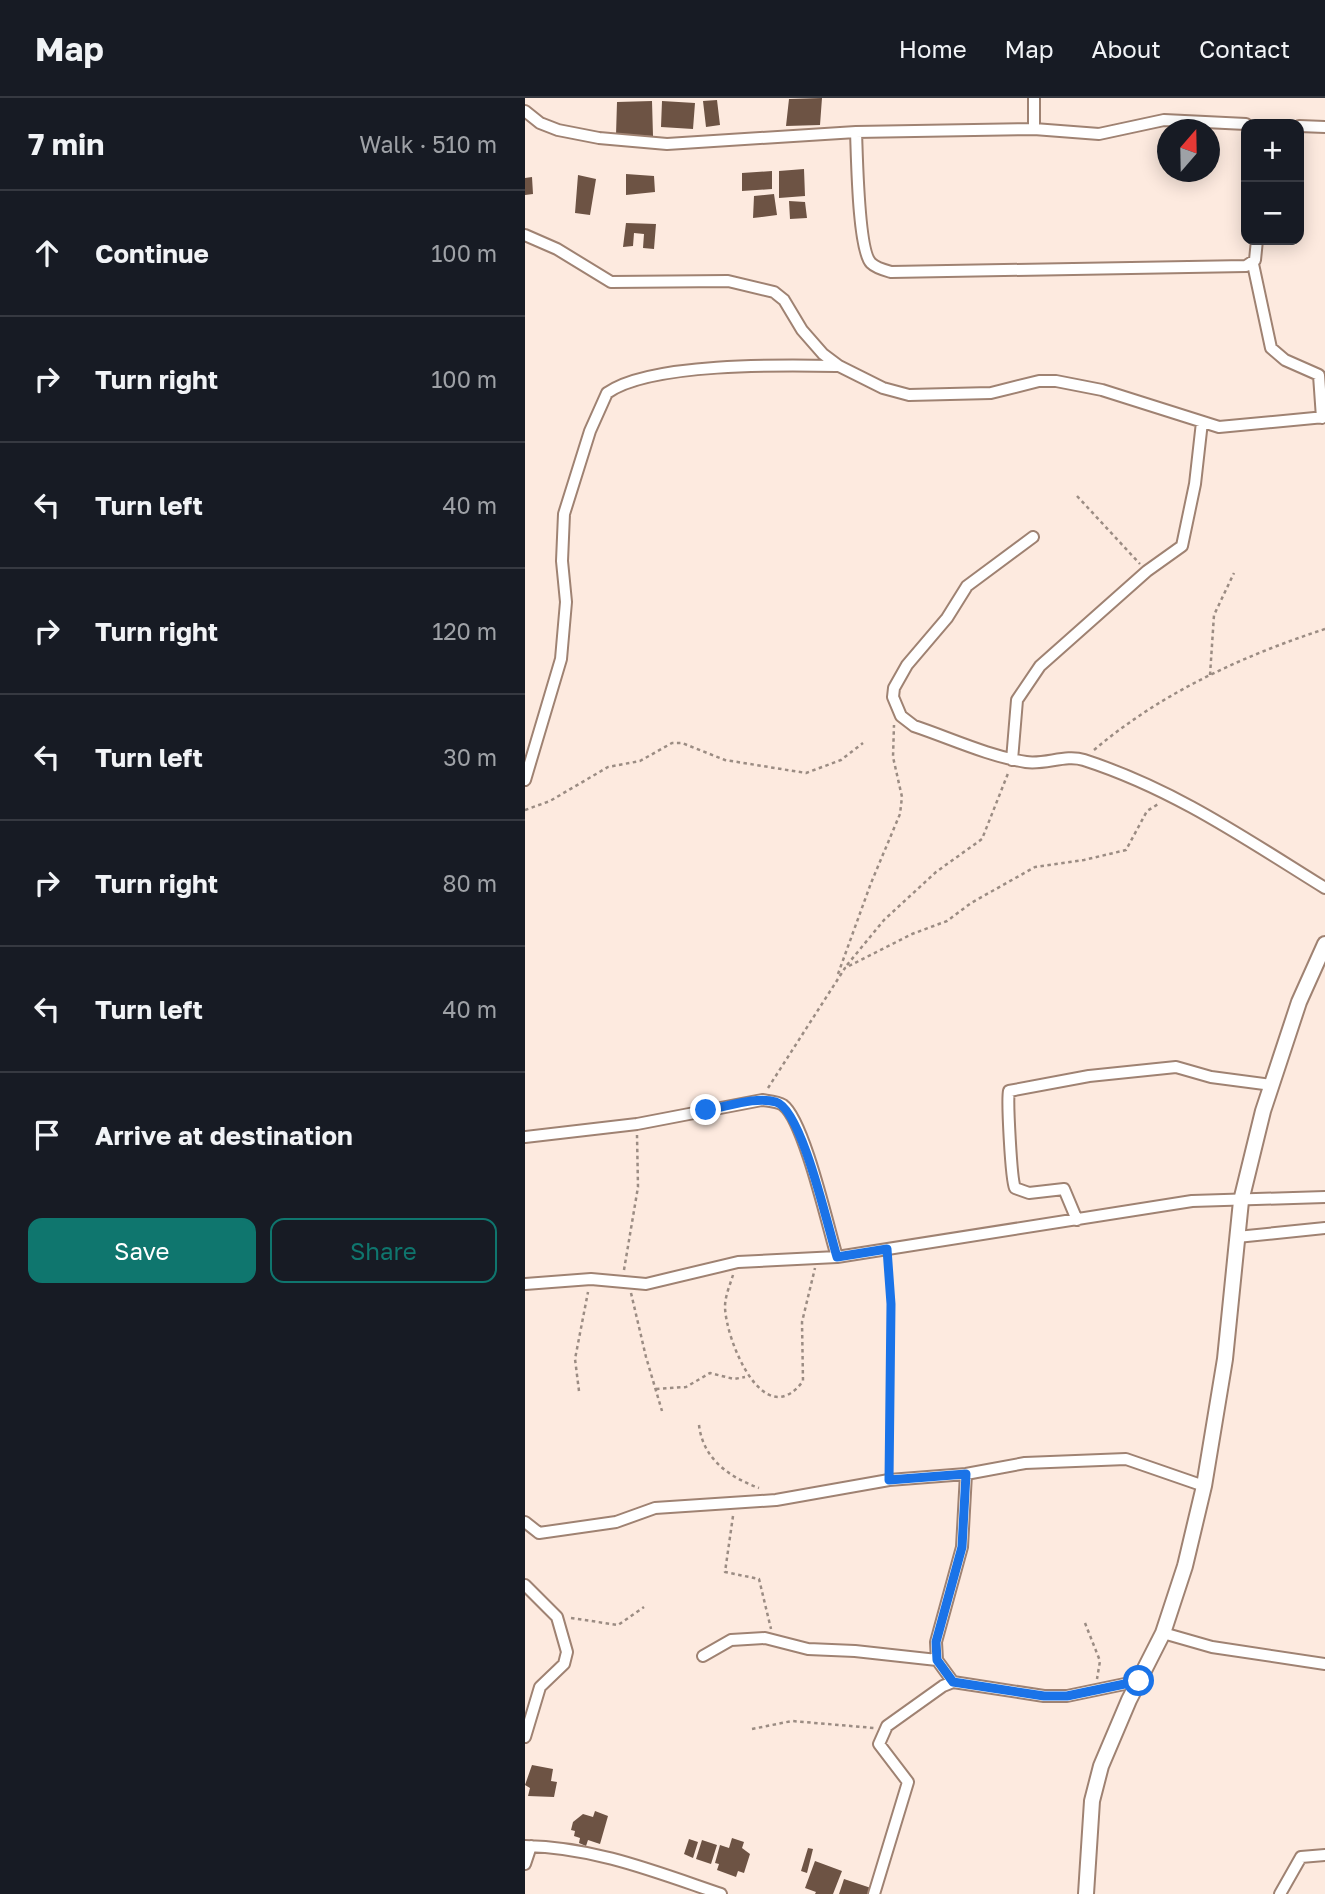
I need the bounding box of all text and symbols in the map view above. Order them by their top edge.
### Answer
text: Map [35,29,104,68]
text: Home [899,34,967,63]
text: Map [1005,34,1054,63]
text: About [1092,34,1161,63]
text: Contact [1199,34,1290,63]
north arrow [1157,119,1220,182]
map controls [1241,119,1304,245]
button: + [1241,119,1304,182]
text: 7 min [28,126,104,162]
text: Walk · 510 m [359,130,497,158]
button: − [1241,182,1304,245]
icon: ahead [28,234,66,272]
text: Continue [95,238,209,269]
text: 100 m [431,239,497,267]
icon: right [28,360,66,398]
text: Turn right [95,364,218,395]
text: 100 m [431,365,497,393]
icon: left [28,486,66,524]
text: Turn left [95,490,203,521]
text: 40 m [443,491,497,519]
icon: right [28,612,66,650]
text: Turn right [95,616,218,647]
text: 120 m [432,617,497,645]
icon: left [28,738,66,776]
text: Turn left [95,742,203,773]
text: 30 m [443,743,497,771]
icon: right [28,864,66,902]
text: Turn right [95,868,218,899]
text: 80 m [443,869,497,897]
icon: left [28,990,66,1028]
text: Turn left [95,994,203,1025]
text: 40 m [443,995,497,1023]
route end [690,1094,721,1125]
icon: arrive [28,1116,66,1154]
text: Arrive at destination [95,1120,353,1151]
button: Save [28,1218,256,1283]
button: Share [270,1218,497,1283]
route start [1123,1665,1154,1696]

